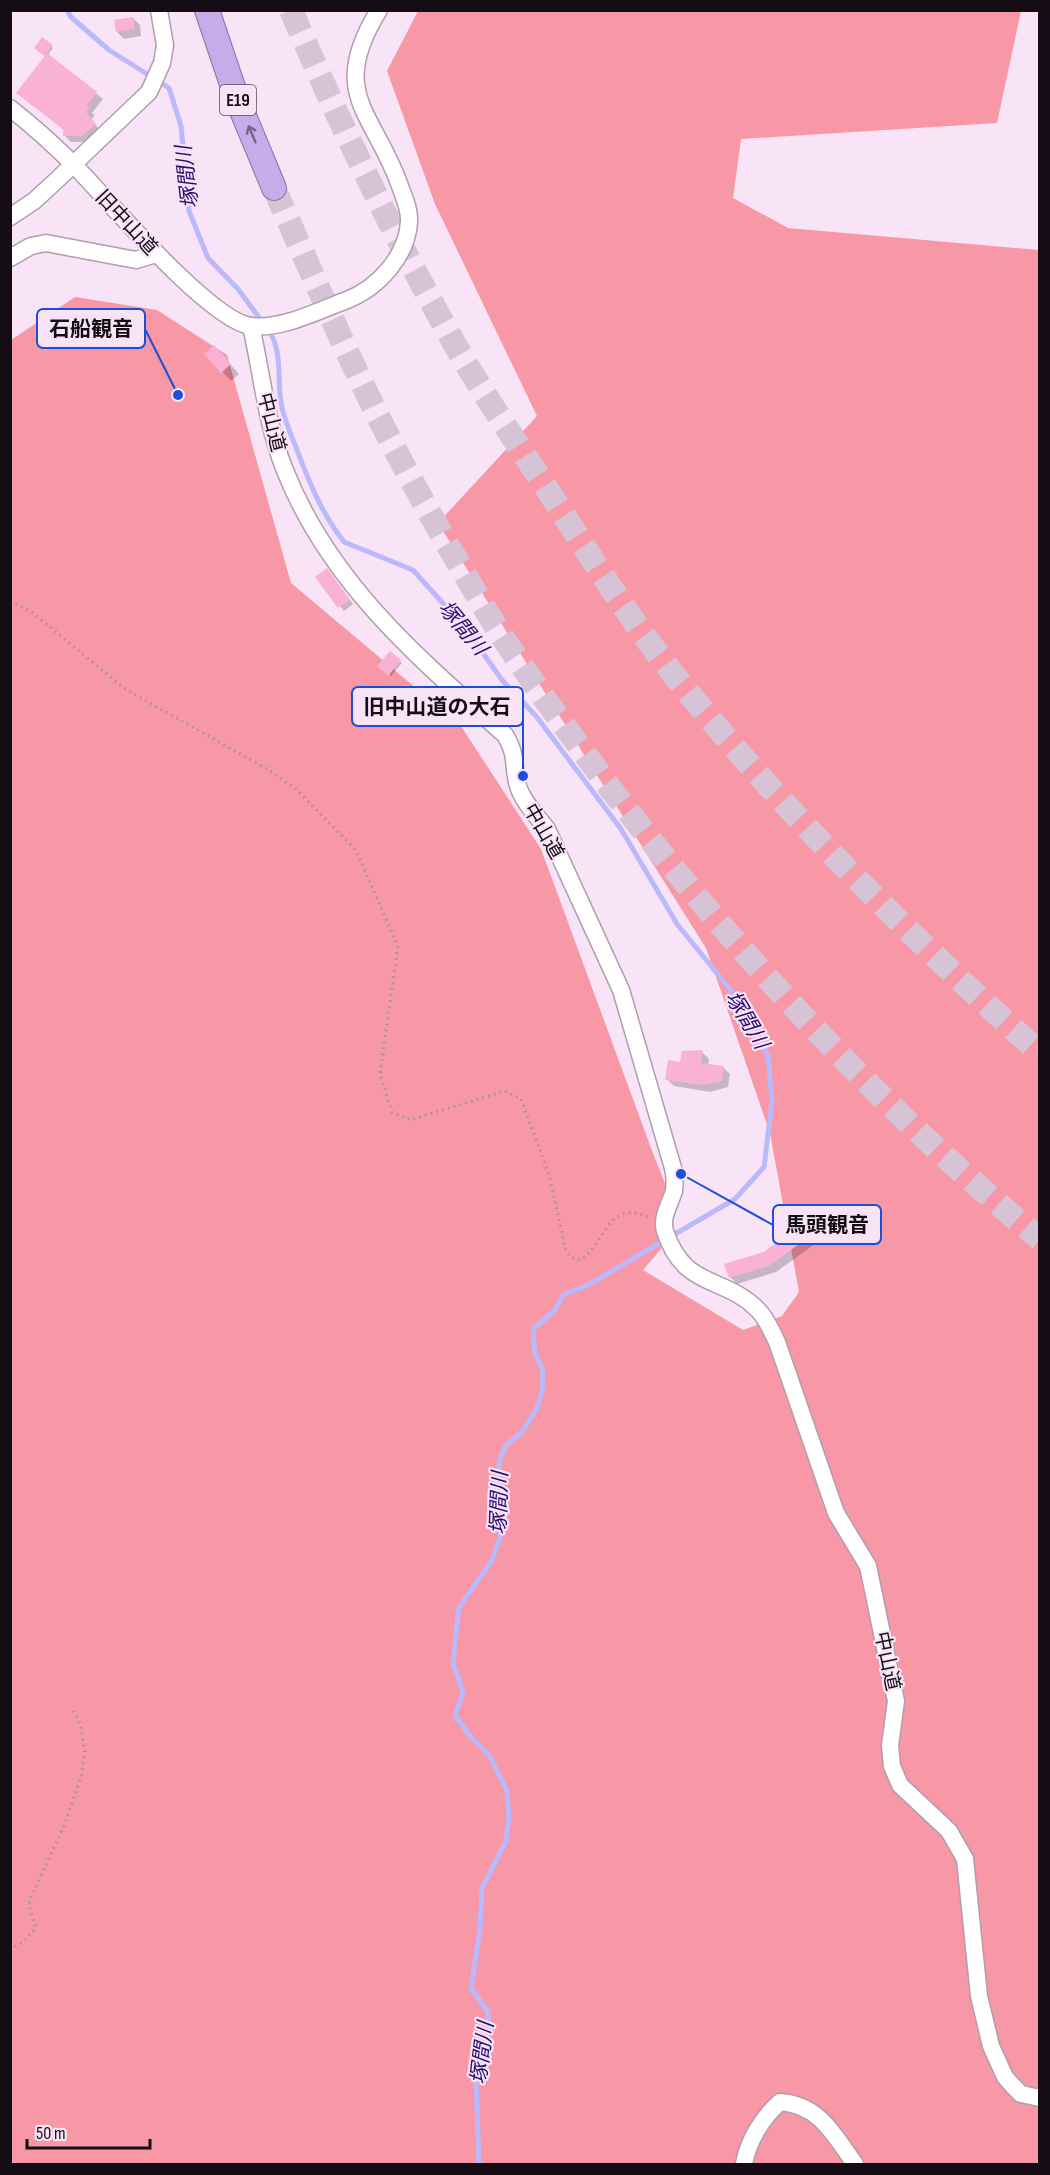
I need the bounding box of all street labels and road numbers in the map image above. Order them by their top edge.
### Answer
road number: E19 [220,85,256,115]
street label: 旧中山道 [90,185,162,260]
street label: 中山道 [252,390,290,454]
street label: 中山道 [518,800,569,863]
street label: 中山道 [869,1629,905,1693]

